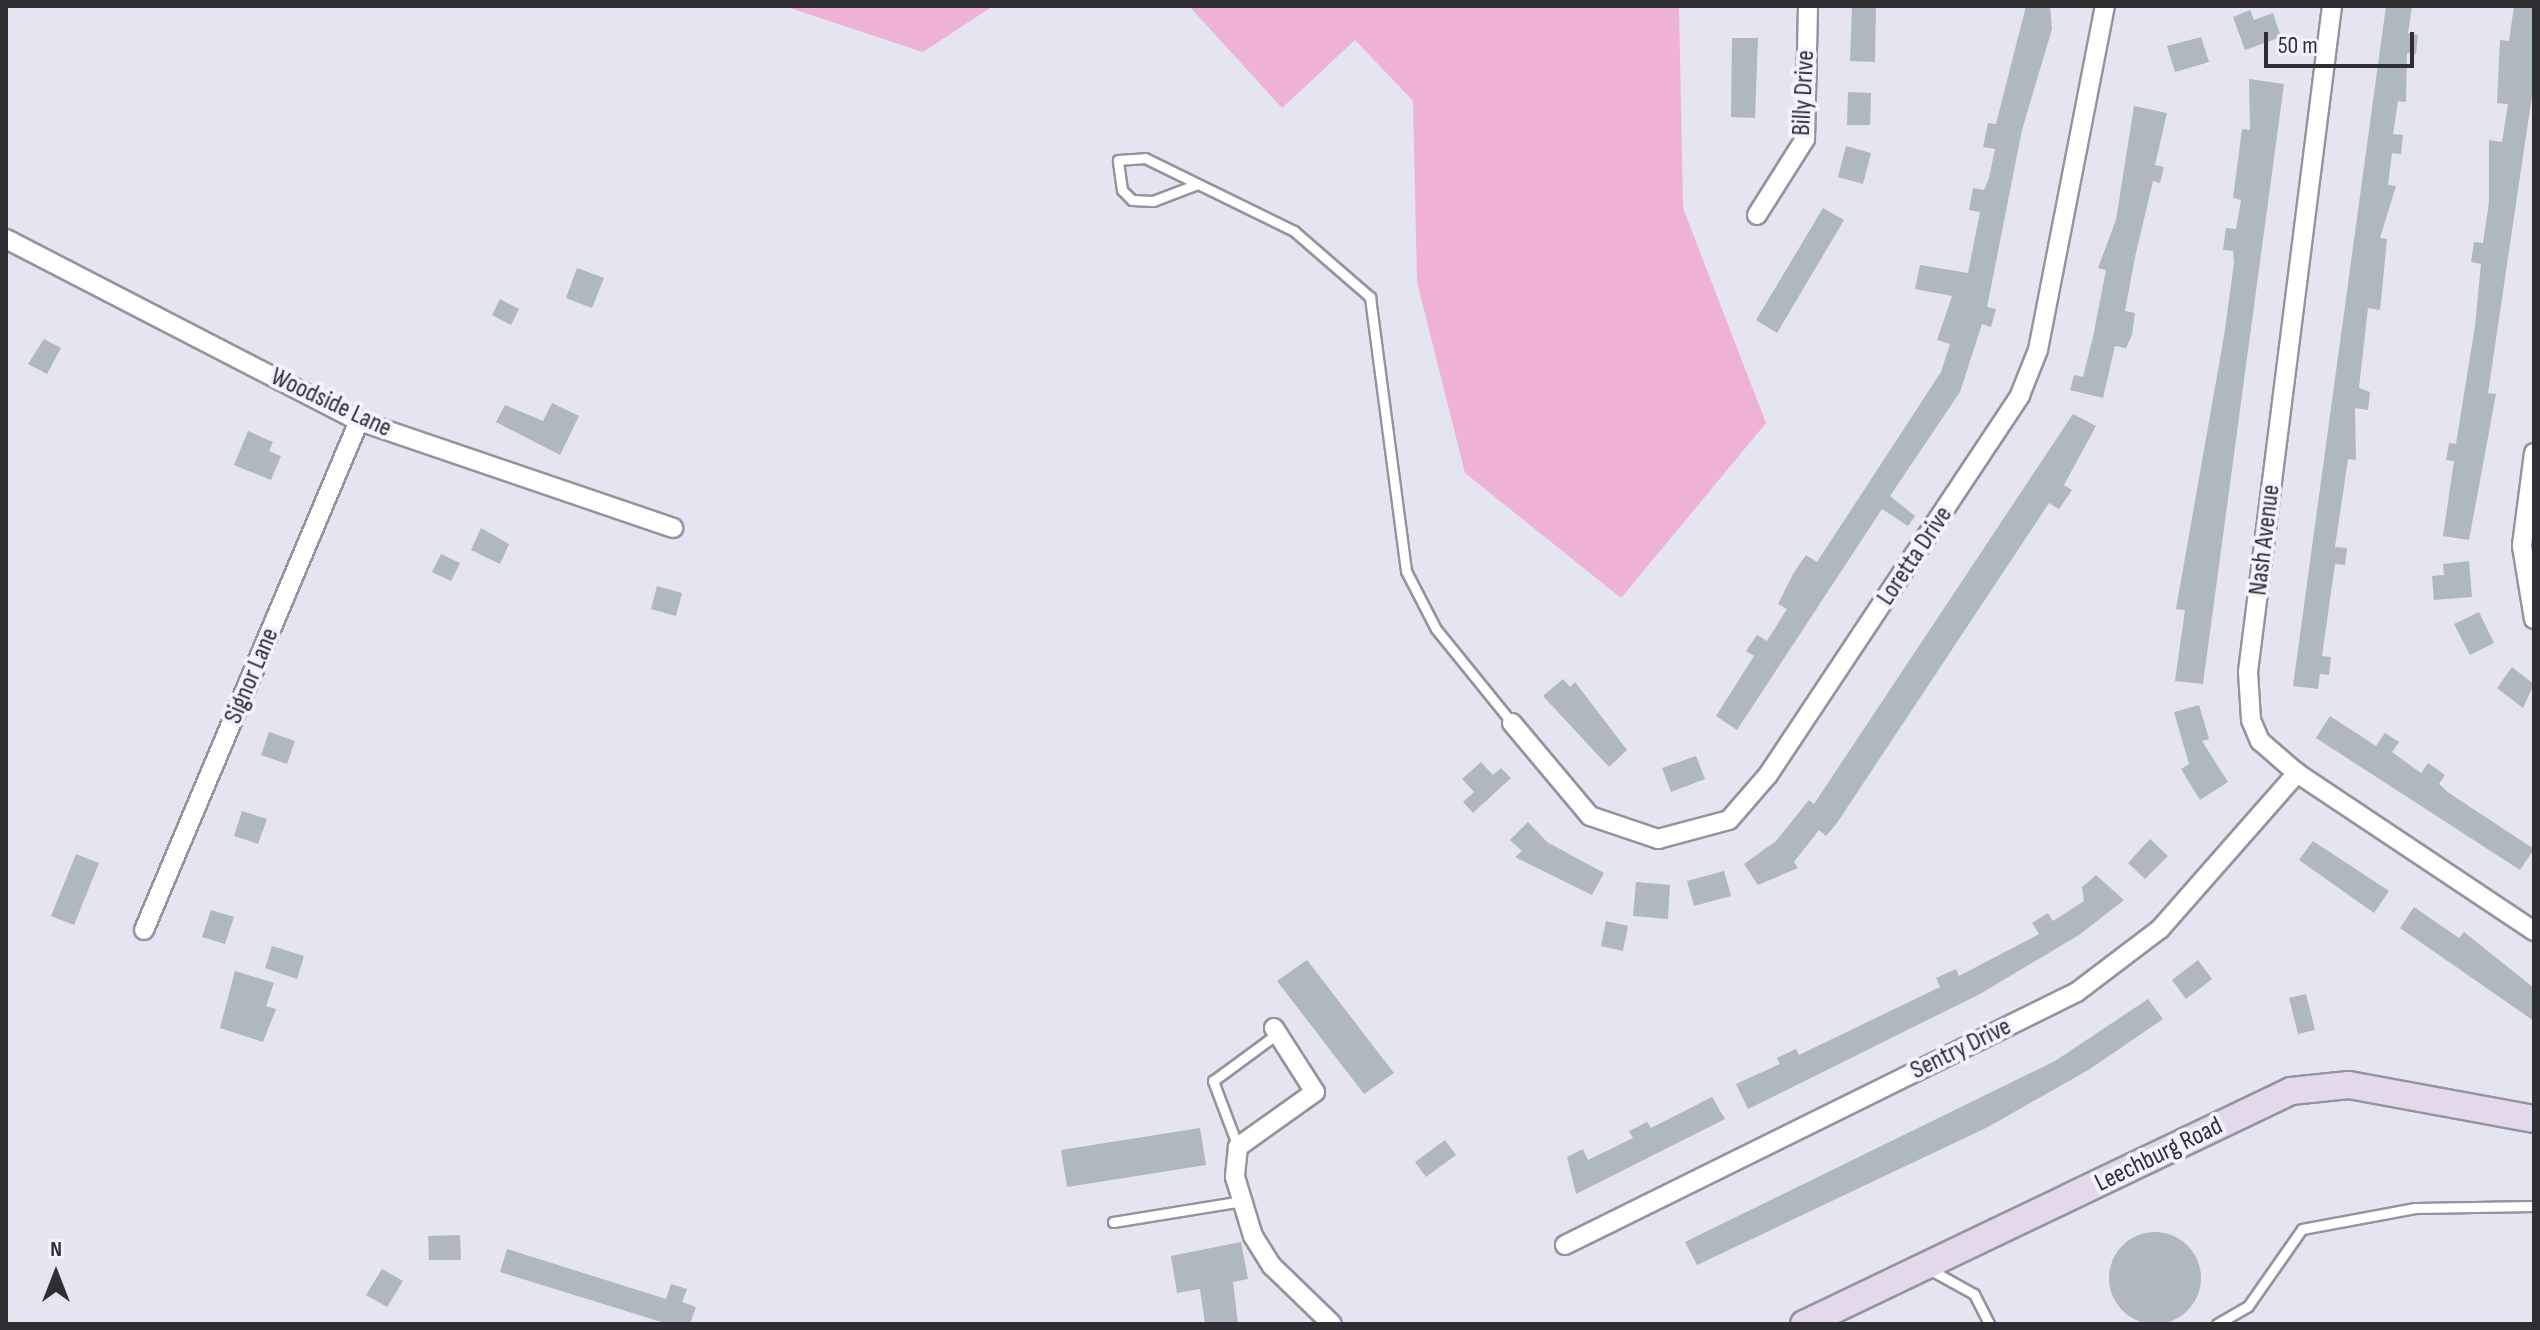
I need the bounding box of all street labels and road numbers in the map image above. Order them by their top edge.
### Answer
street label: Billy Drive [1786,49,1822,137]
street label: Woodside Lane [266,361,396,445]
street label: Nash Avenue [2243,483,2287,597]
street label: Loretta Drive [1871,501,1959,611]
street label: Signor Lane [218,623,286,729]
street label: Sentry Drive [1906,1011,2016,1087]
street label: Leechburg Road [2090,1111,2228,1199]

